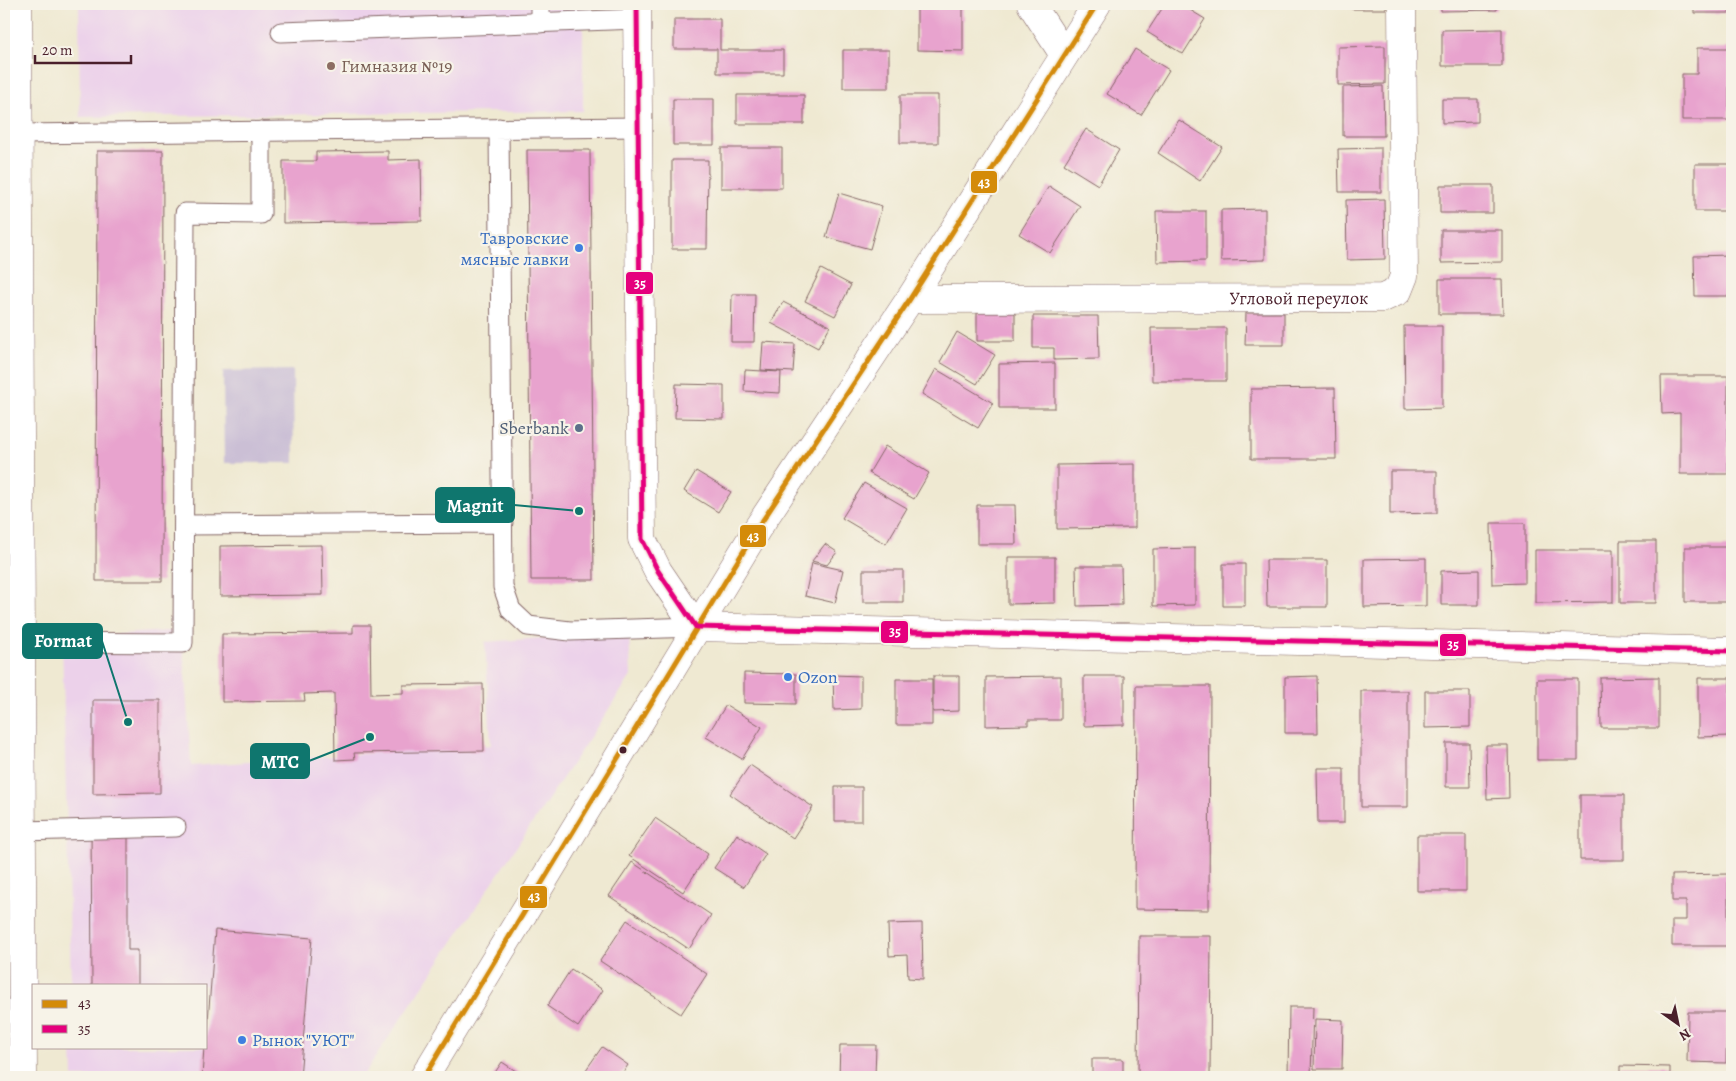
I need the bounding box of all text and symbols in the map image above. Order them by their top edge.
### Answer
scale bar [35,32,131,64]
text: 20 m [42,40,73,60]
place label: Гимназия №19 [341,54,453,78]
marker: Гимназия №19 [325,60,337,72]
line badge: 43 [970,170,998,194]
text: 43 [978,173,990,192]
place label: Тавровские мясные лавки [461,226,569,271]
marker: Тавровские мясные лавки [573,242,585,254]
line badge: 35 [625,271,654,295]
text: 35 [634,274,646,293]
street label: Угловой переулок [1230,286,1368,310]
place label: Sberbank [499,416,569,440]
marker: Sberbank [573,422,585,434]
callout: Magnit [436,488,514,522]
text: Magnit [446,493,504,519]
line badge: 43 [739,524,767,548]
text: 43 [747,527,759,546]
line badge: 35 [880,620,909,644]
text: 35 [889,622,901,641]
callout: Format [23,624,102,658]
text: Format [34,628,93,654]
line badge: 35 [1439,633,1467,657]
text: 35 [1447,635,1459,654]
place label: Ozon [798,665,838,689]
marker: Ozon [782,671,794,683]
callout: МТС [251,744,309,778]
unlabelled marker [618,745,628,755]
text: МТС [261,749,299,775]
line badge: 43 [519,885,548,909]
text: 43 [528,887,540,906]
legend [32,984,208,1048]
text: 43 [78,993,91,1013]
north arrow [1654,998,1704,1048]
text: 35 [78,1019,91,1039]
text: N [1675,1024,1694,1045]
place label: Рынок "УЮТ" [252,1028,355,1052]
marker: Рынок "УЮТ" [236,1034,248,1046]

